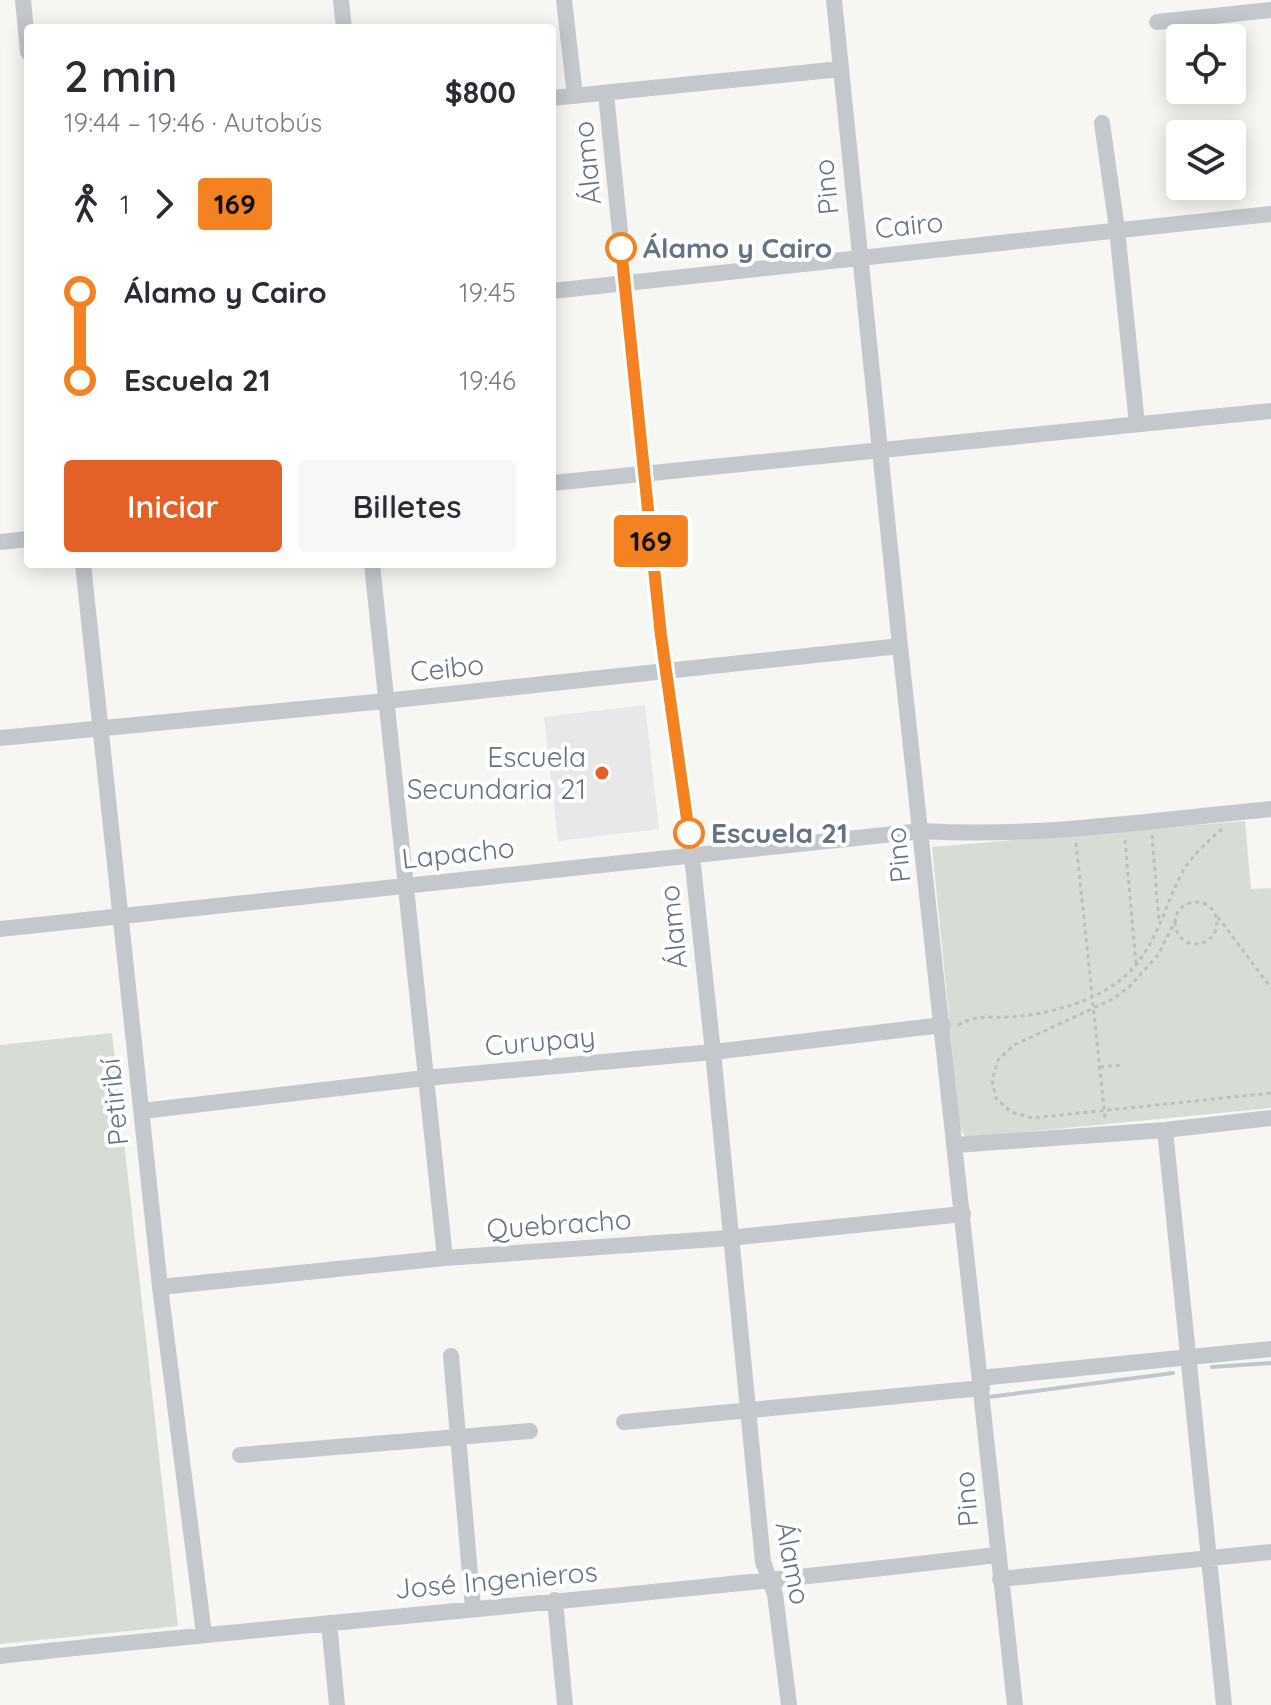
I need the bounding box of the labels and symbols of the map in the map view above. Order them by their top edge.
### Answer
street label: Álamo [565,119,608,207]
street label: Pino [805,157,846,217]
street label: Cairo [873,204,945,245]
place label: Álamo y Cairo [643,230,832,265]
marker: Álamo y Cairo [606,233,636,263]
line badge: 169 [605,515,697,567]
street label: Ceibo [408,646,486,689]
place label: Escuela Secundaria 21 [407,739,586,806]
marker: Escuela Secundaria 21 [593,764,611,782]
place label: Escuela 21 [711,815,848,850]
marker: Escuela 21 [674,818,704,848]
street label: Pino [877,825,918,885]
street label: Lapacho [400,829,516,876]
street label: Álamo [651,883,694,971]
street label: Curupay [483,1018,597,1063]
street label: Petiribí [92,1057,135,1147]
street label: Quebracho [485,1201,633,1246]
street label: Pino [946,1470,985,1528]
street label: Álamo [768,1518,819,1607]
street label: José Ingenieros [393,1553,599,1606]

